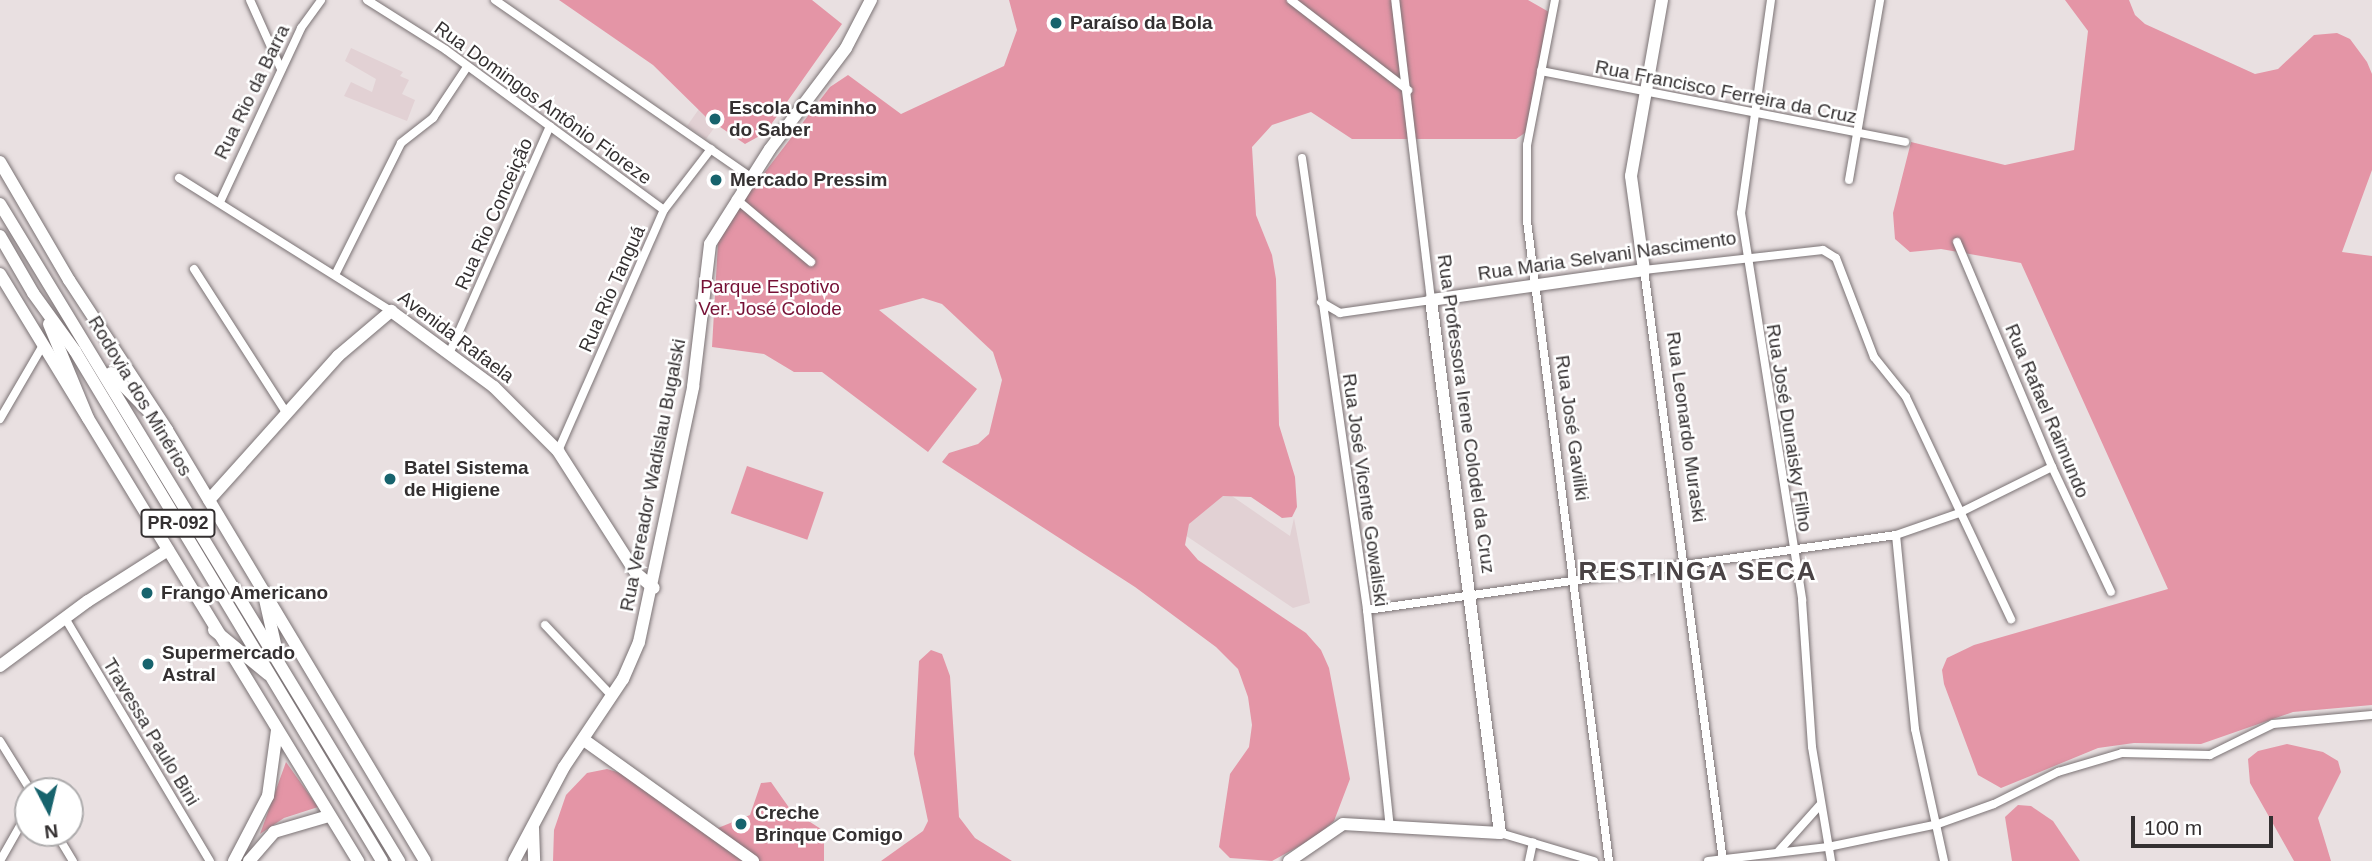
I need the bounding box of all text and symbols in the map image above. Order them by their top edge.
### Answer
place label: Paraíso da Bola [1070,12,1213,34]
marker: Paraíso da Bola [1048,15,1064,31]
street label: Rua Domingos Antônio Fioreze [429,16,657,190]
street label: Rua Rio da Barra [210,21,294,163]
street label: Rua Francisco Ferreira da Cruz [1593,55,1859,129]
place label: Escola Caminho do Saber [729,97,877,141]
marker: Escola Caminho do Saber [707,111,723,127]
street label: Rua Rio Conceição [450,135,538,293]
place label: Mercado Pressim [730,169,887,191]
marker: Mercado Pressim [708,172,724,188]
street label: Rua Rio Tanguá [574,222,650,356]
street label: Rua Maria Selvani Nascimento [1476,227,1738,285]
street label: Rua Professora Irene Colodel da Cruz [1432,253,1500,575]
park label: Parque Espotivo Ver. José Colode [698,276,842,320]
street label: Avenida Rafaela [394,286,518,388]
street label: Rodovia dos Minérios [83,312,197,480]
street label: Rua Rafael Raimundo [2000,321,2094,501]
street label: Rua José Dunaisky Filho [1761,322,1817,534]
street label: Rua Leonardo Muraski [1661,330,1711,524]
street label: Rua Vereador Wadislau Bugalski [615,337,691,613]
street label: Rua José Gaviliki [1550,354,1594,502]
street label: Rua José Vicente Gowaliski [1337,372,1393,608]
place label: Batel Sistema de Higiene [404,457,529,501]
marker: Batel Sistema de Higiene [382,471,398,487]
road number: PR-092 [140,508,216,538]
district label: RESTINGA SECA [1580,556,1816,588]
place label: Frango Americano [161,582,329,604]
marker: Frango Americano [139,585,155,601]
place label: Supermercado Astral [162,642,295,686]
street label: Travessa Paulo Bini [98,654,204,810]
marker: Supermercado Astral [140,656,156,672]
north arrow [14,777,84,847]
place label: Creche Brinque Comigo [755,802,903,846]
scale bar [2134,802,2276,846]
marker: Creche Brinque Comigo [733,816,749,832]
text: 100 m [2144,816,2202,839]
text: N [43,820,59,843]

